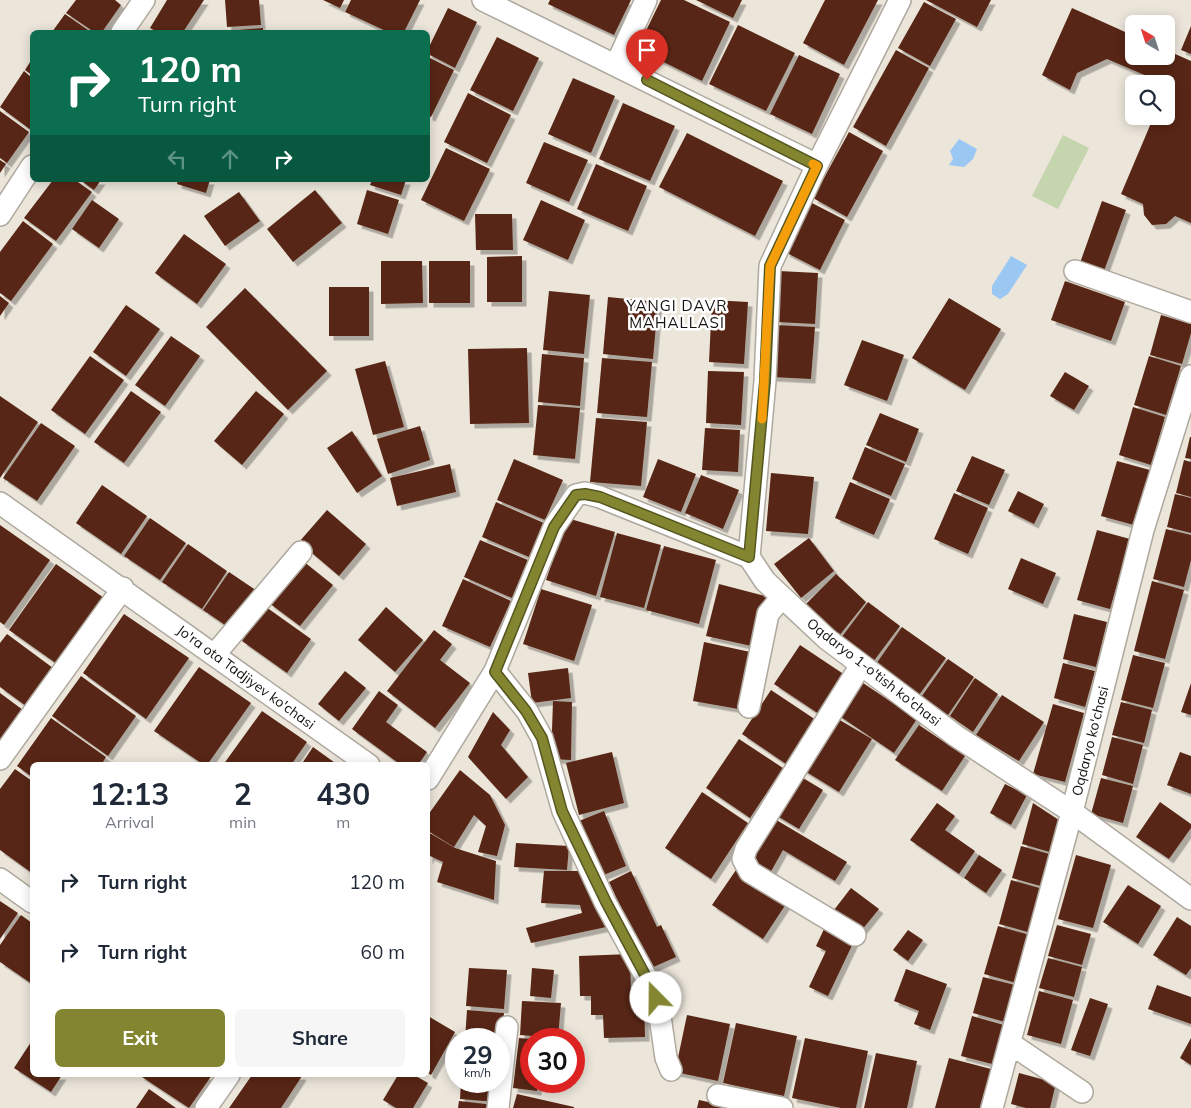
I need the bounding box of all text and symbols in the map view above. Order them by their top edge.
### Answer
north arrow [1125,15,1175,65]
map controls [1125,15,1175,125]
pin [626,29,668,80]
icon: arrive [633,36,661,64]
text: 120 m [138,47,242,91]
icon: right [55,50,120,115]
button: search [1125,75,1175,125]
text: Turn right [138,90,236,118]
icon: left [163,145,191,173]
icon: ahead [216,145,244,173]
icon: right [269,145,297,173]
district label: YANGI DAVR MAHALLASI [625,296,728,332]
street label: Oqdaryo 1-o'tish ko'chasi [803,614,945,730]
street label: Jo'ra ota Tadjiyev ko'chasi [173,621,319,733]
street label: Oqdaryo ko'chasi [1068,684,1112,798]
text: 12:13 [90,775,169,813]
text: 2 [234,775,252,813]
text: 430 [316,775,370,813]
text: Arrival [105,812,154,832]
text: min [229,812,256,832]
text: m [336,812,350,832]
icon: right [55,868,83,896]
text: Turn right [98,870,187,894]
text: 120 m [349,870,405,894]
icon: right [55,938,83,966]
text: Turn right [98,940,187,964]
text: 60 m [361,940,405,964]
position arrow [629,971,681,1023]
button: Exit [55,1009,225,1067]
button: Share [235,1009,405,1067]
speed limit sign: 30 [520,1028,585,1093]
text: 29 [462,1039,493,1070]
text: km/h [464,1065,491,1080]

